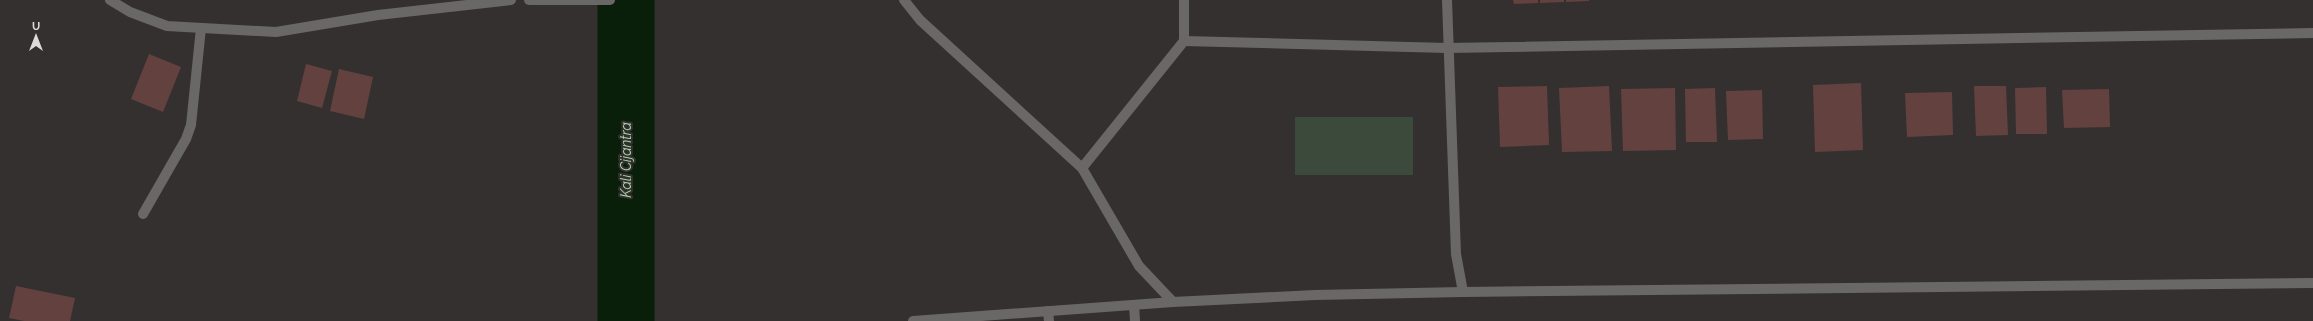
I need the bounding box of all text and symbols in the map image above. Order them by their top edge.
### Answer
north arrow [16,16,56,56]
text: U [32,20,40,33]
water label: Kali Cijantra [618,122,634,198]

